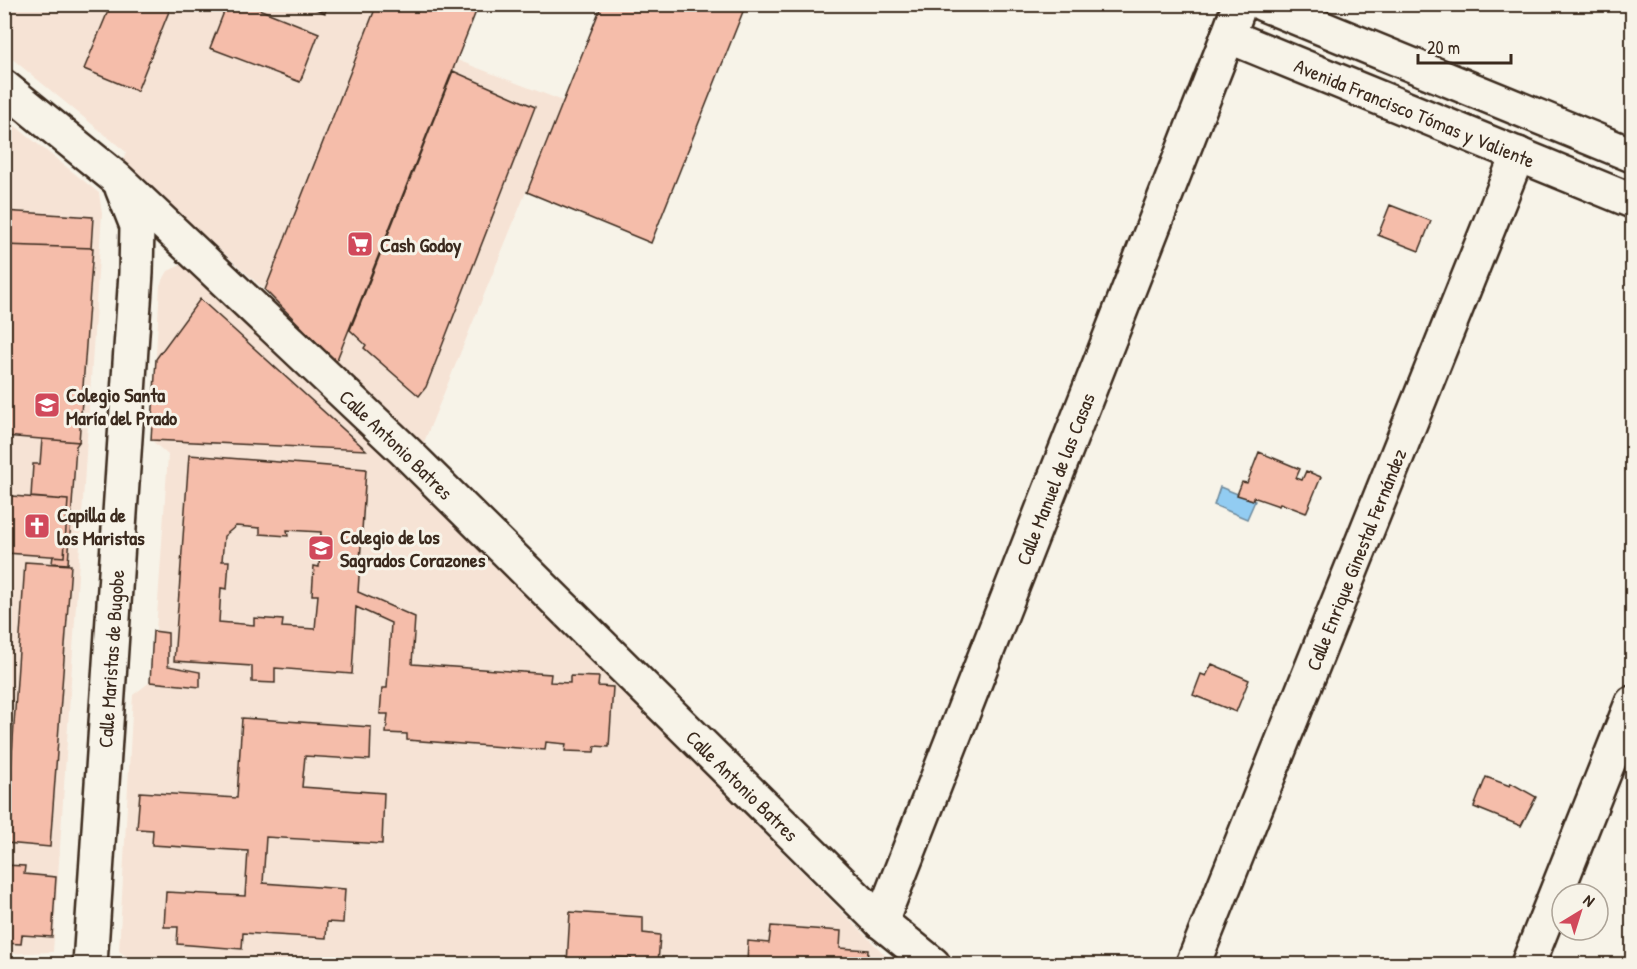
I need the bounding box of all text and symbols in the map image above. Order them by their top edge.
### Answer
scale bar [1418,27,1511,65]
text: 20 m [1427,35,1460,60]
street label: Avenida Francisco Tómas y Valiente [1291,51,1539,173]
supermarket icon: Cash Godoy [345,229,375,259]
place label: Cash Godoy [380,231,462,259]
place label: Colegio Santa María del Prado [66,381,177,431]
street label: Calle Antonio Batres [334,383,460,505]
street label: Calle Manuel de las Casas [1009,389,1101,569]
school or university icon: Colegio Santa María del Prado [32,390,62,420]
street label: Calle Enrique Ginestal Fernández [1299,444,1412,674]
place label: Capilla de los Maristas [57,501,145,551]
church icon: Capilla de los Maristas [22,511,52,541]
place label: Colegio de los Sagrados Corazones [340,523,486,574]
school or university icon: Colegio de los Sagrados Corazones [306,533,336,563]
street label: Calle Maristas de Bugobe [91,569,130,749]
street label: Calle Antonio Batres [681,723,805,847]
north arrow [1550,882,1610,942]
text: N [1579,889,1600,912]

